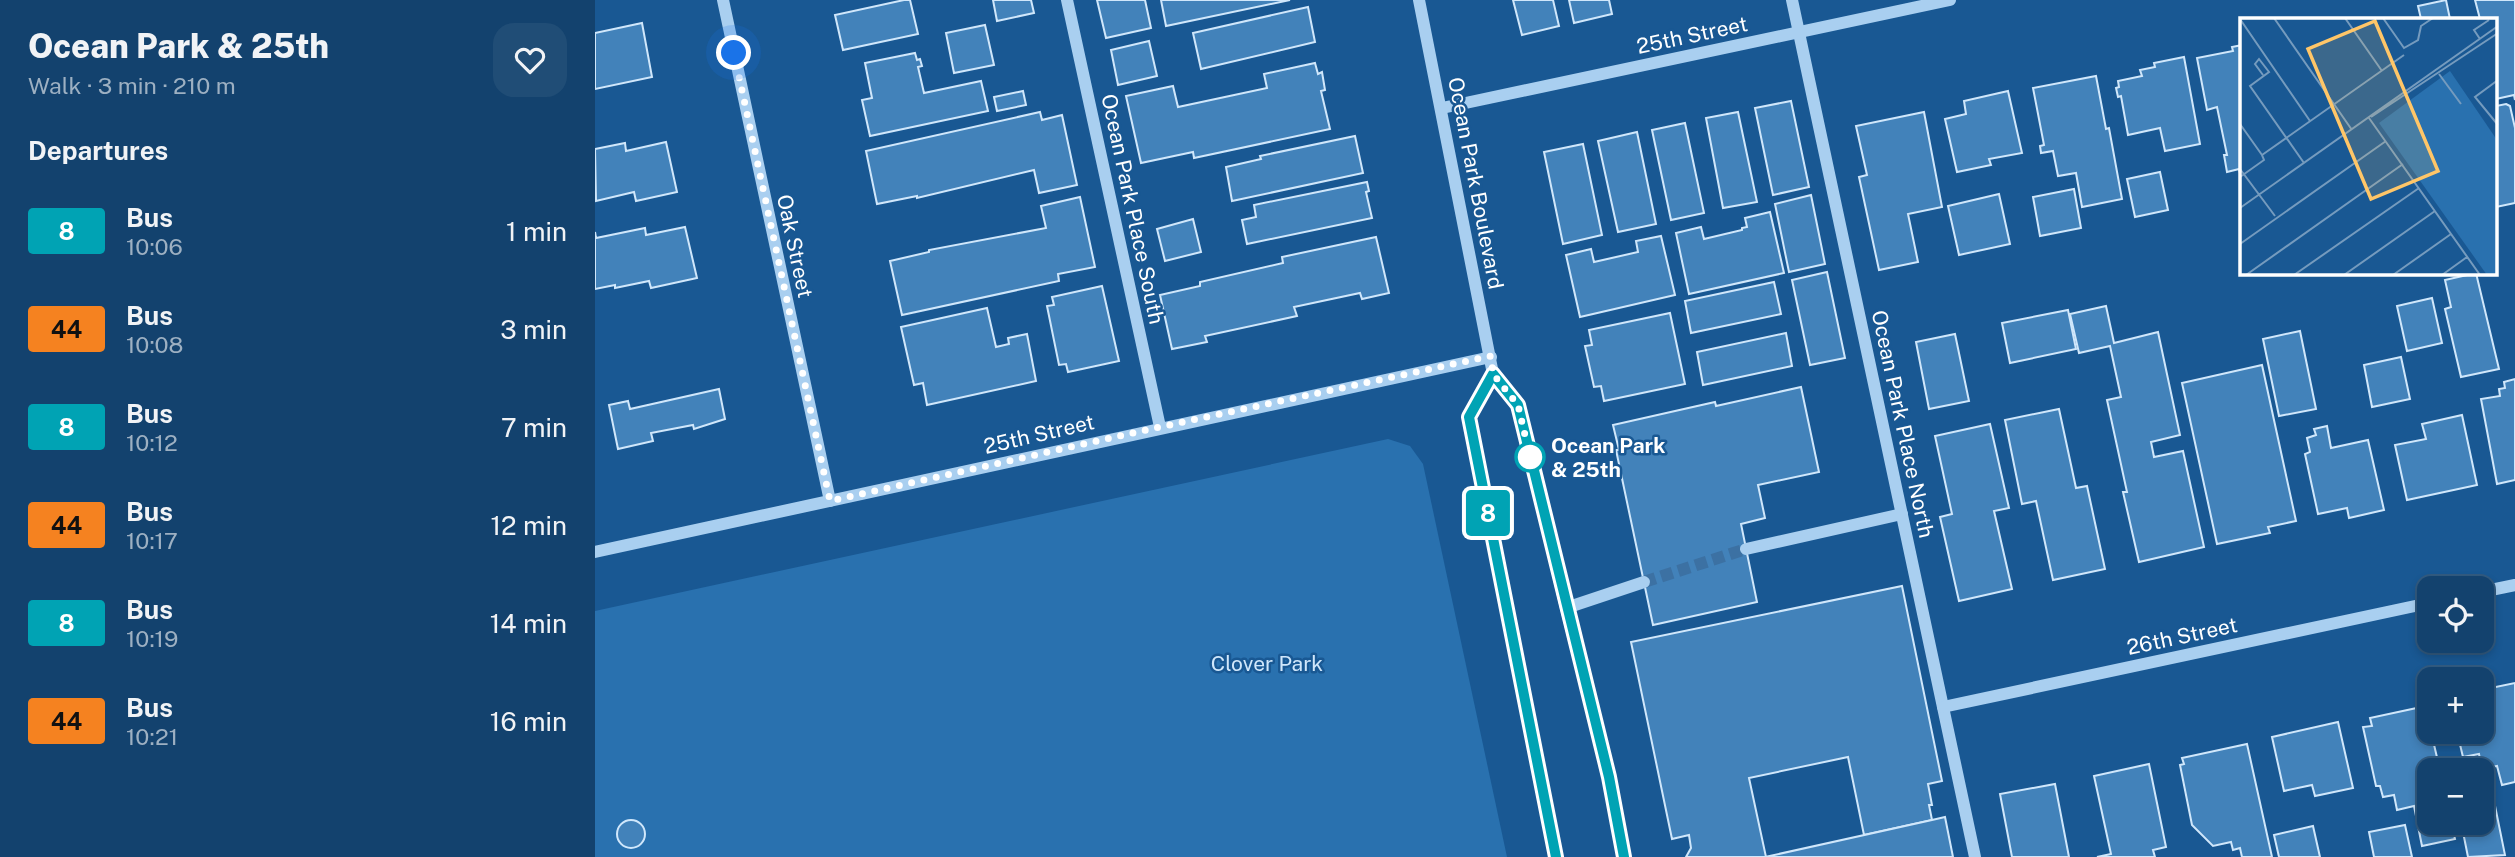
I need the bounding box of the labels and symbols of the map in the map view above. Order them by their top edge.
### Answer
street label: 25th Street [1634,11,1750,59]
inset map [2240,18,2497,275]
your location [716,35,751,70]
street label: Ocean Park Boulevard [1443,75,1509,291]
street label: Ocean Park Place South [1096,92,1170,326]
street label: Oak Street [772,192,818,300]
street label: Ocean Park Place North [1867,308,1939,540]
street label: 25th Street [981,409,1097,459]
place label: Ocean Park & 25th [1551,433,1665,482]
marker: Ocean Park & 25th [1515,442,1545,472]
line badge: 8 [1465,490,1511,536]
street label: 26th Street [2124,612,2240,660]
park label: Clover Park [1211,651,1323,676]

